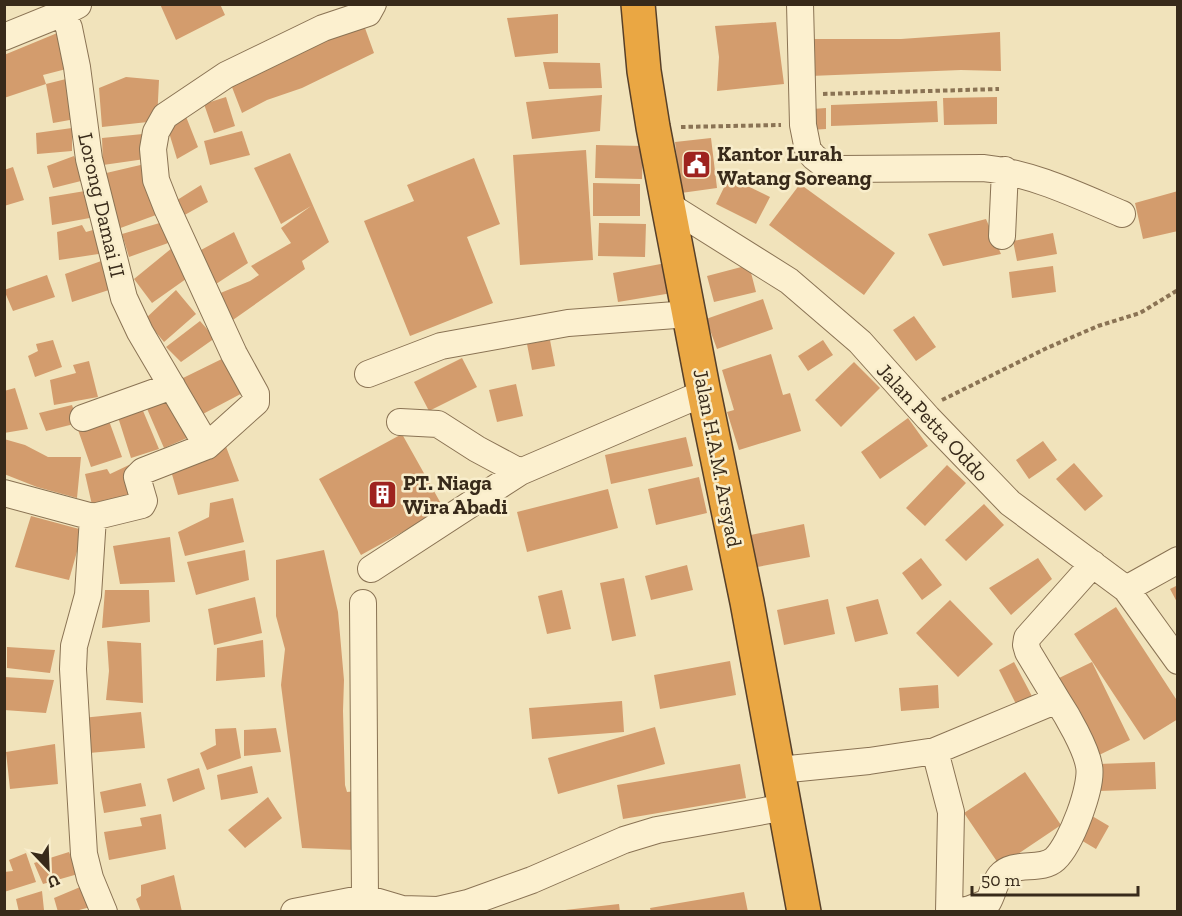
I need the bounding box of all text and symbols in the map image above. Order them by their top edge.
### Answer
street label: Lorong Damai II [73,130,131,280]
place label: Kantor Lurah Watang Soreang [717,141,872,190]
public building icon: Kantor Lurah Watang Soreang [680,149,712,181]
street label: Jalan Petta Oddo [872,358,994,486]
street label: Jalan H.A.M. Arsyad [688,367,748,550]
place label: PT. Niaga Wira Abadi [403,470,508,519]
building icon: PT. Niaga Wira Abadi [366,478,398,510]
north arrow [18,838,78,898]
scale bar [972,859,1138,897]
text: 50 m [981,869,1021,891]
text: U [44,870,63,893]

